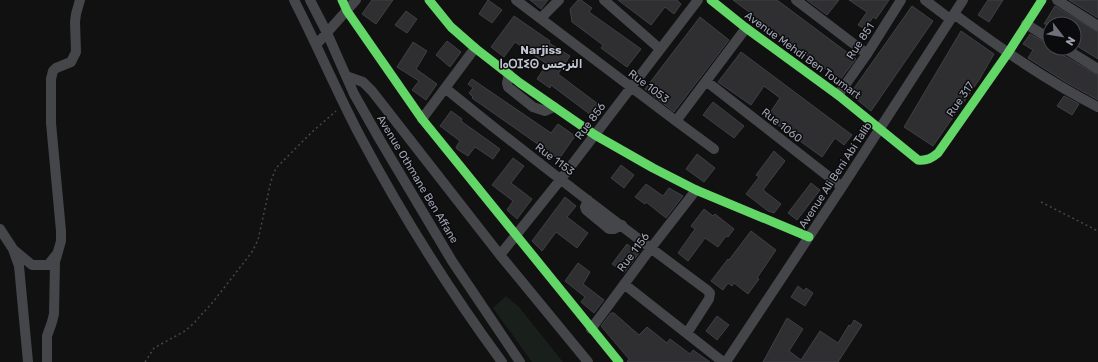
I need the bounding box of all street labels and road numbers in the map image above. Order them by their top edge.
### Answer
street label: Avenue Mehdi Ben Toumart [742,9,864,102]
street label: Rue 851 [844,21,877,62]
street label: Rue 1053 [626,67,672,106]
street label: Rue 317 [944,79,977,119]
street label: Rue 856 [572,100,609,142]
street label: Rue 1060 [759,105,805,145]
street label: Avenue Othmane Ben Affane [374,113,461,246]
street label: Avenue Ali Beni Abi Talib [796,120,875,231]
street label: Rue 1153 [533,141,577,178]
street label: Rue 1156 [615,230,652,274]

